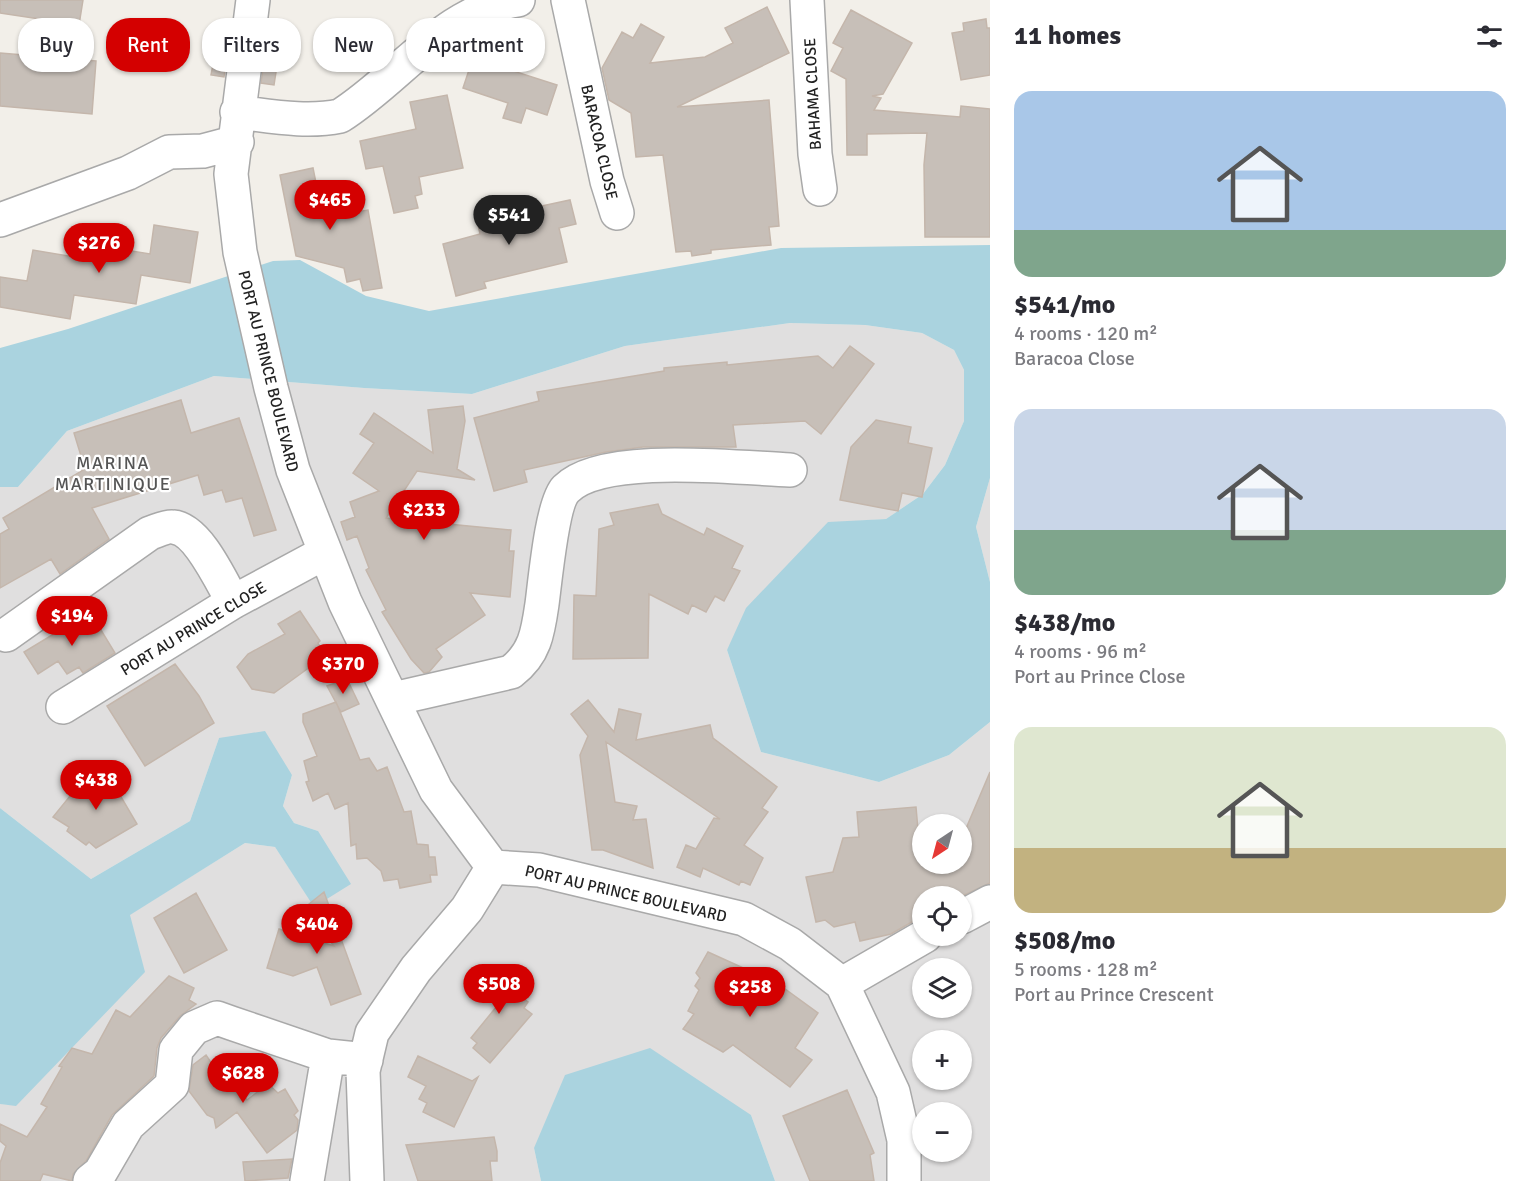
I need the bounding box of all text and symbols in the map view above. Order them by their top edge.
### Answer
chip: Buy [18,18,94,72]
chip: Rent [106,18,190,72]
chip: Filters [202,18,301,72]
chip: New [313,18,394,72]
chip: Apartment [406,18,545,72]
text: 11 homes [1014,20,1121,52]
icon: filters [1473,20,1506,53]
street label: BAHAMA CLOSE [800,37,826,151]
street label: BARACOA CLOSE [576,83,622,202]
icon: home [1206,130,1314,238]
pin: $465 [294,180,366,231]
text: $465 [308,187,352,212]
pin: $541 [473,195,545,246]
text: $541 [487,202,531,227]
pin: $276 [63,223,135,274]
text: $276 [77,230,121,255]
street label: PORT AU PRINCE BOULEVARD [233,268,303,474]
text: $541/mo [1014,289,1115,321]
text: 4 rooms · 120 m² [1014,321,1158,346]
text: Baracoa Close [1014,346,1135,371]
icon: home [1206,448,1314,556]
district label: MARINA MARTINIQUE [55,452,171,495]
pin: $233 [388,490,460,541]
text: $233 [402,497,446,522]
street label: PORT AU PRINCE CLOSE [117,577,270,680]
pin: $194 [36,596,108,647]
text: $194 [50,603,94,628]
text: $438/mo [1014,607,1115,639]
text: 4 rooms · 96 m² [1014,639,1147,664]
pin: $370 [307,644,379,695]
text: $370 [321,651,365,676]
text: Port au Prince Close [1014,664,1186,689]
pin: $438 [60,760,132,811]
icon: home [1206,766,1314,874]
text: $438 [74,767,118,792]
north arrow [912,814,972,874]
map controls [912,814,972,1162]
street label: PORT AU PRINCE BOULEVARD [523,861,729,927]
button: locate [912,886,972,946]
pin: $404 [281,904,353,955]
text: $404 [295,911,339,936]
text: $508/mo [1014,925,1115,957]
text: 5 rooms · 128 m² [1014,957,1158,982]
button: layers [912,958,972,1018]
pin: $508 [463,964,535,1015]
pin: $258 [714,967,786,1018]
text: $508 [477,971,521,996]
text: $258 [728,974,772,999]
text: Port au Prince Crescent [1014,982,1214,1007]
button: + [912,1030,972,1090]
pin: $628 [207,1053,279,1104]
text: $628 [221,1060,265,1085]
button: − [912,1102,972,1162]

